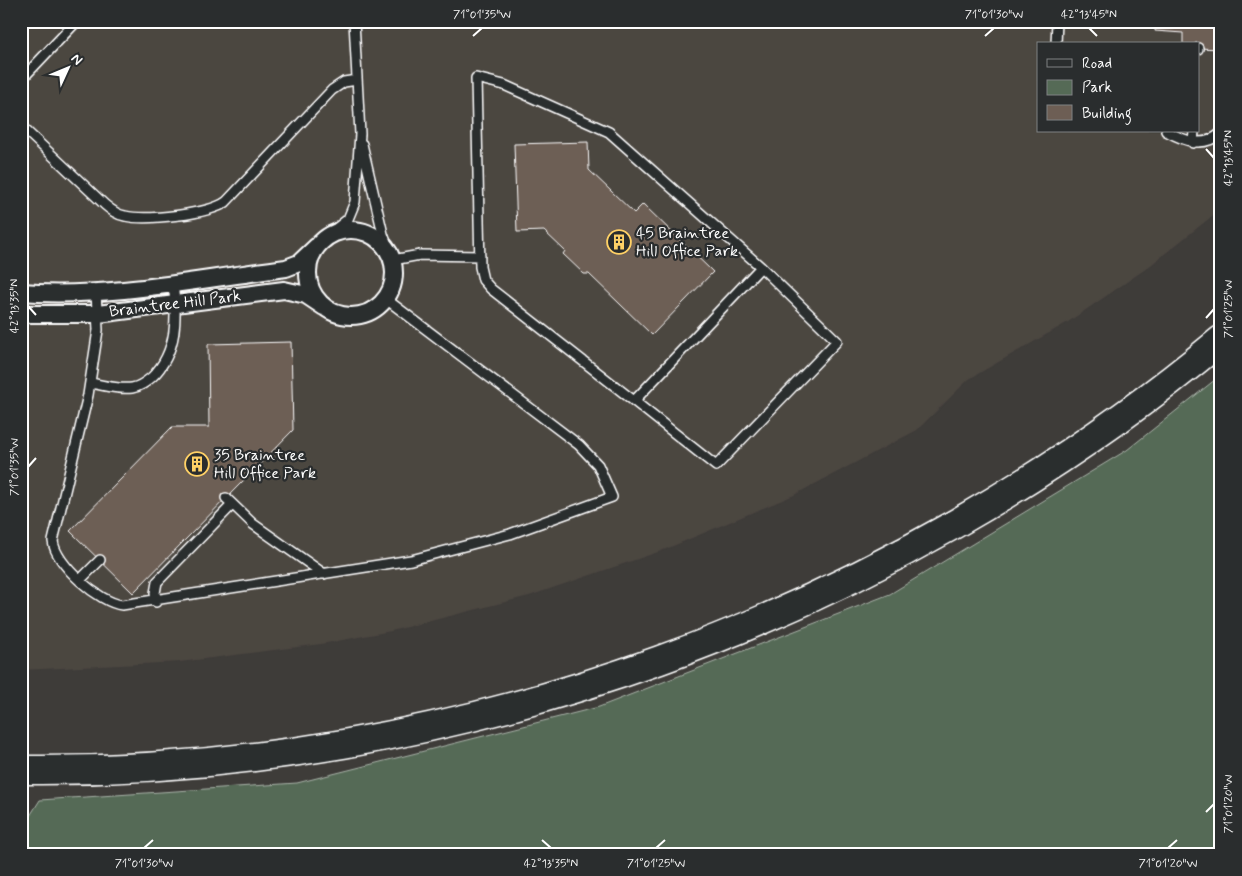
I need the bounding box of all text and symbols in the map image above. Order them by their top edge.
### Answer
text: 71°01'35"W [453,7,511,23]
text: 71°01'30"W [965,7,1023,23]
text: 42°13'45"N [1061,7,1117,23]
north arrow [42,42,92,92]
legend [1037,42,1200,132]
text: N [67,50,86,69]
text: Road [1082,54,1112,74]
text: Park [1082,78,1112,98]
text: Building [1082,104,1132,125]
text: 42°13'45"N [1221,130,1237,186]
place label: 45 Braintree Hill Office Park [636,223,738,262]
building icon: 45 Braintree Hill Office Park [606,229,632,255]
text: 42°13'35"N [7,279,23,333]
text: 71°01'25"W [1221,280,1237,338]
street label: Braintree Hill Park [108,285,242,323]
text: 71°01'35"W [7,438,23,496]
place label: 35 Braintree Hill Office Park [214,445,316,484]
building icon: 35 Braintree Hill Office Park [184,451,210,477]
text: 71°01'20"W [1221,774,1237,833]
text: 71°01'30"W [115,856,173,872]
text: 42°13'35"N [524,856,578,872]
text: 71°01'25"W [627,856,685,872]
text: 71°01'20"W [1139,856,1198,872]

